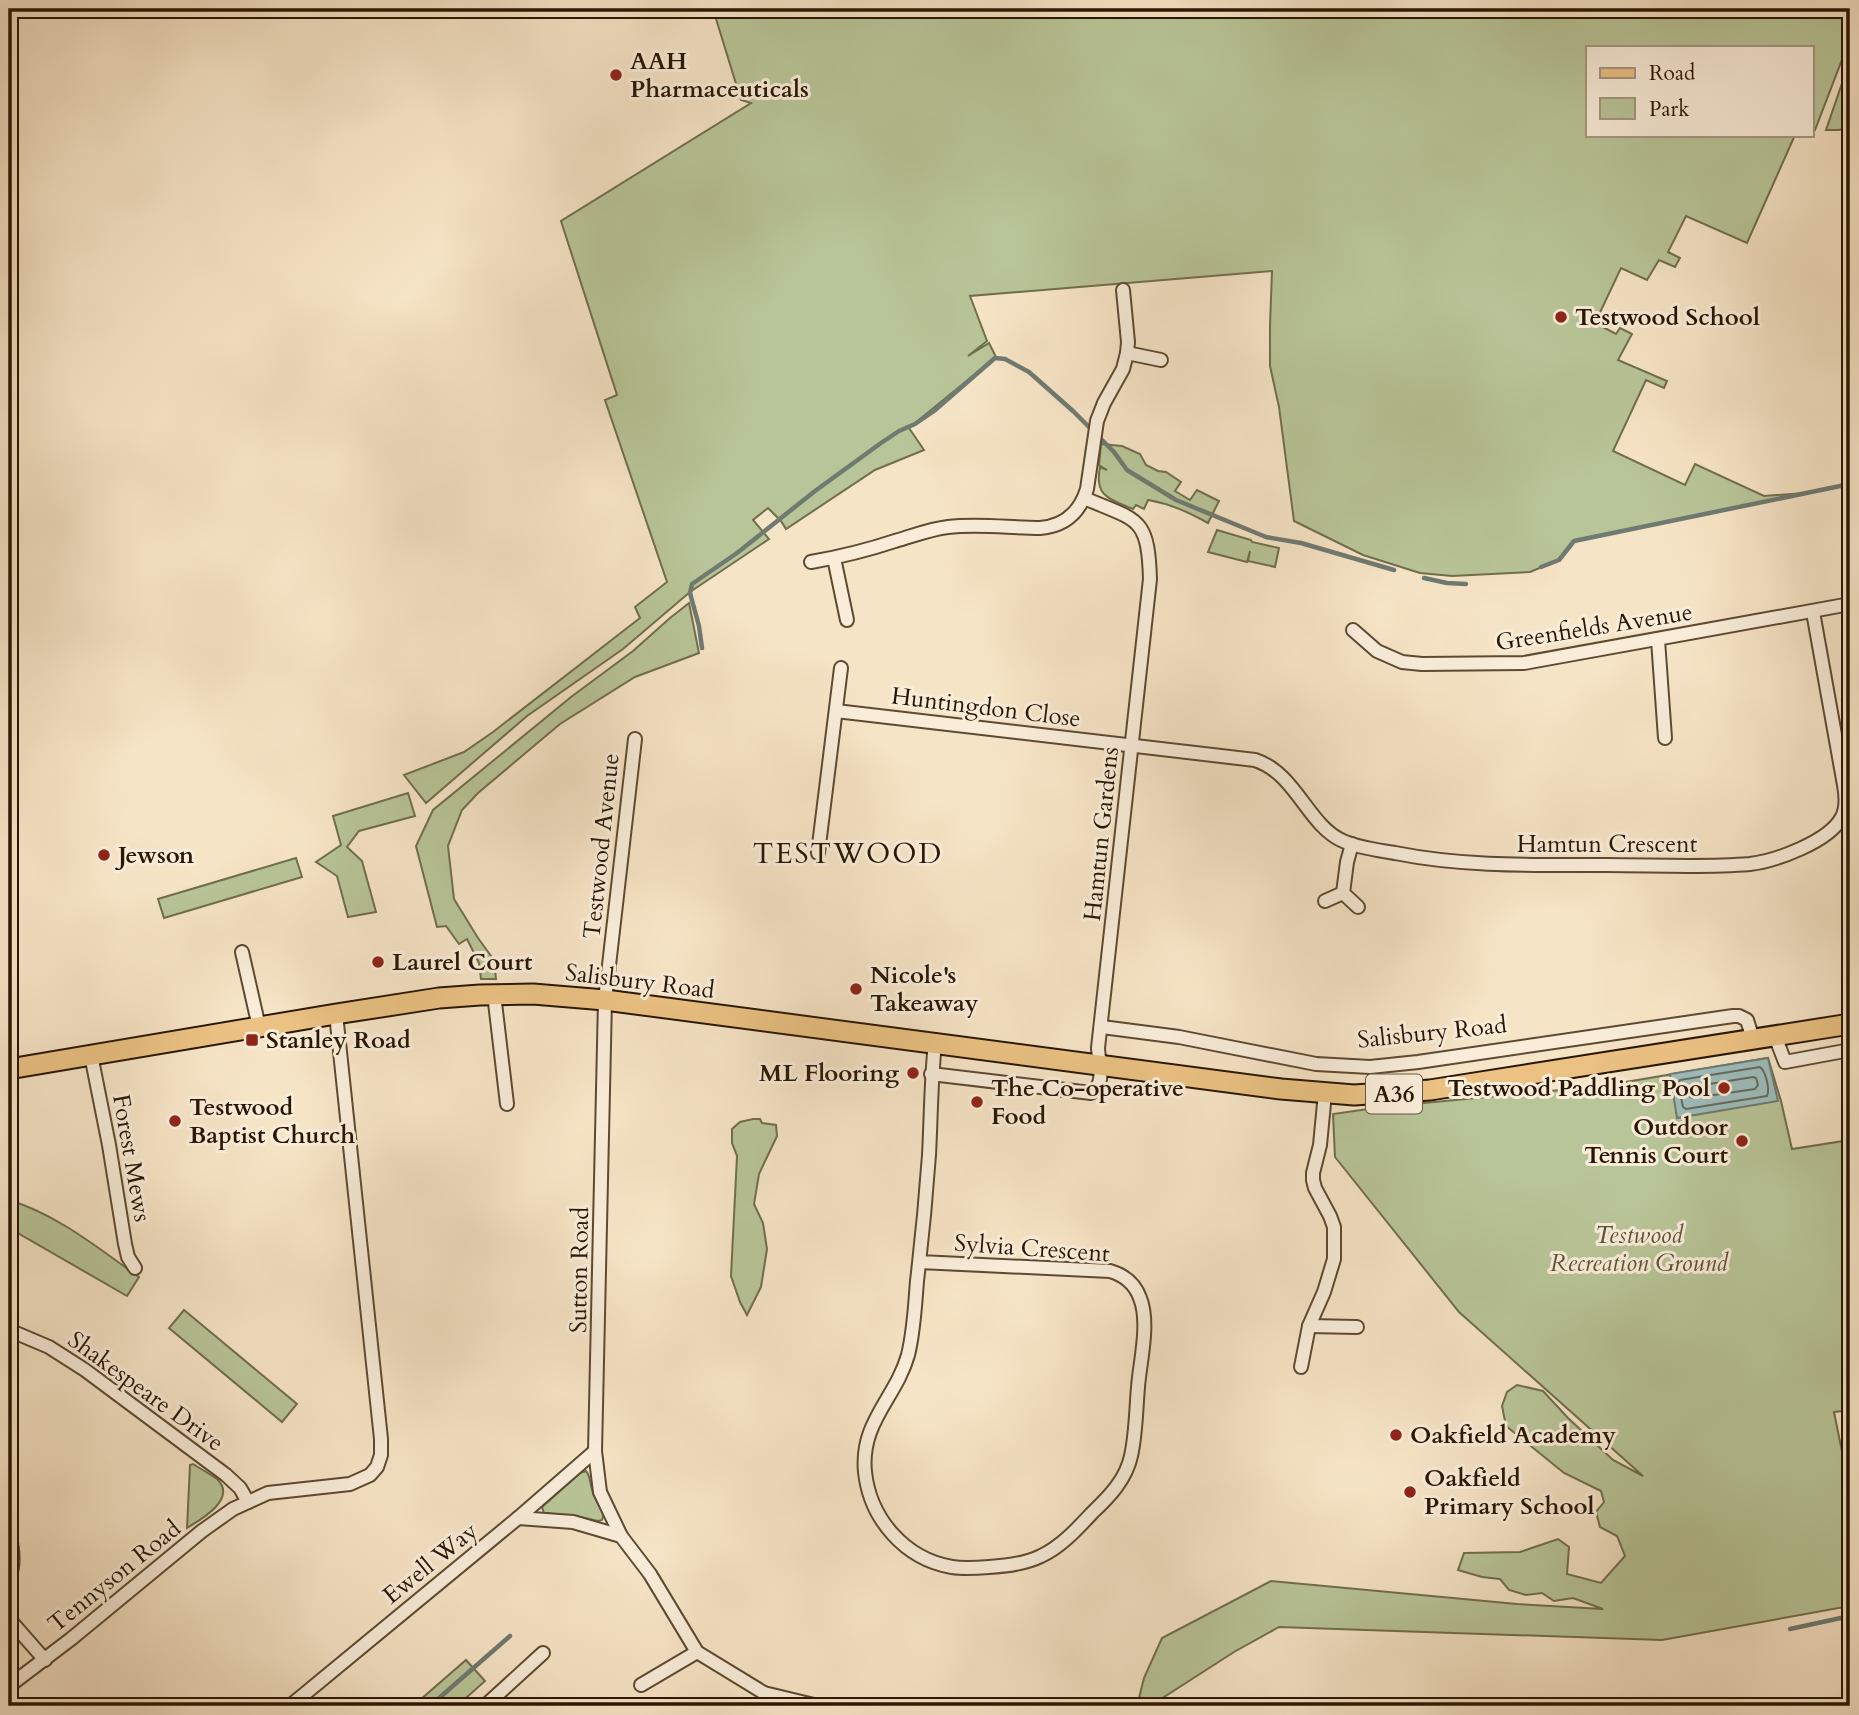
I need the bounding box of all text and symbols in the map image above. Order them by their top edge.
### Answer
place label: AAH Pharmaceuticals [630,45,809,106]
legend [1586,46,1814,136]
text: Road [1649,59,1695,88]
marker: AAH Pharmaceuticals [608,67,624,83]
text: Park [1649,95,1690,124]
place label: Testwood School [1575,301,1760,334]
marker: Testwood School [1553,309,1569,325]
street label: Greenfields Avenue [1493,596,1695,659]
street label: Huntingdon Close [889,680,1082,735]
street label: Hamtun Gardens [1076,745,1127,923]
street label: Testwood Avenue [575,752,628,940]
street label: Hamtun Crescent [1517,828,1698,861]
district label: TESTWOOD [753,835,943,873]
place label: Jewson [115,839,195,872]
marker: Jewson [96,847,112,863]
place label: Laurel Court [392,946,533,979]
marker: Laurel Court [370,954,386,970]
street label: Salisbury Road [564,956,717,1007]
place label: Nicole's Takeaway [870,959,979,1020]
marker: Nicole's Takeaway [848,981,864,997]
street label: Salisbury Road [1356,1008,1509,1057]
place label: Stanley Road [266,1024,411,1057]
marker: Stanley Road [244,1032,260,1048]
place label: ML Flooring [759,1057,900,1090]
marker: ML Flooring [905,1065,921,1081]
place label: The Co-operative Food [991,1072,1184,1133]
place label: Testwood Paddling Pool [1447,1072,1710,1105]
road number: A36 [1366,1074,1422,1114]
marker: Testwood Paddling Pool [1716,1080,1732,1096]
place label: Testwood Baptist Church [189,1091,355,1152]
street label: Forest Mews [104,1092,159,1225]
marker: The Co-operative Food [969,1094,985,1110]
place label: Outdoor Tennis Court [1584,1111,1729,1172]
marker: Testwood Baptist Church [167,1113,183,1129]
marker: Outdoor Tennis Court [1734,1133,1750,1149]
street label: Sutton Road [562,1206,597,1333]
park label: Testwood Recreation Ground [1550,1219,1729,1280]
street label: Sylvia Crescent [953,1227,1111,1270]
street label: Shakespeare Drive [61,1324,230,1459]
place label: Oakfield Academy [1410,1419,1616,1452]
marker: Oakfield Academy [1388,1427,1404,1443]
place label: Oakfield Primary School [1424,1462,1595,1523]
marker: Oakfield Primary School [1402,1484,1418,1500]
street label: Tennyson Road [41,1512,188,1640]
street label: Ewell Way [376,1515,485,1612]

